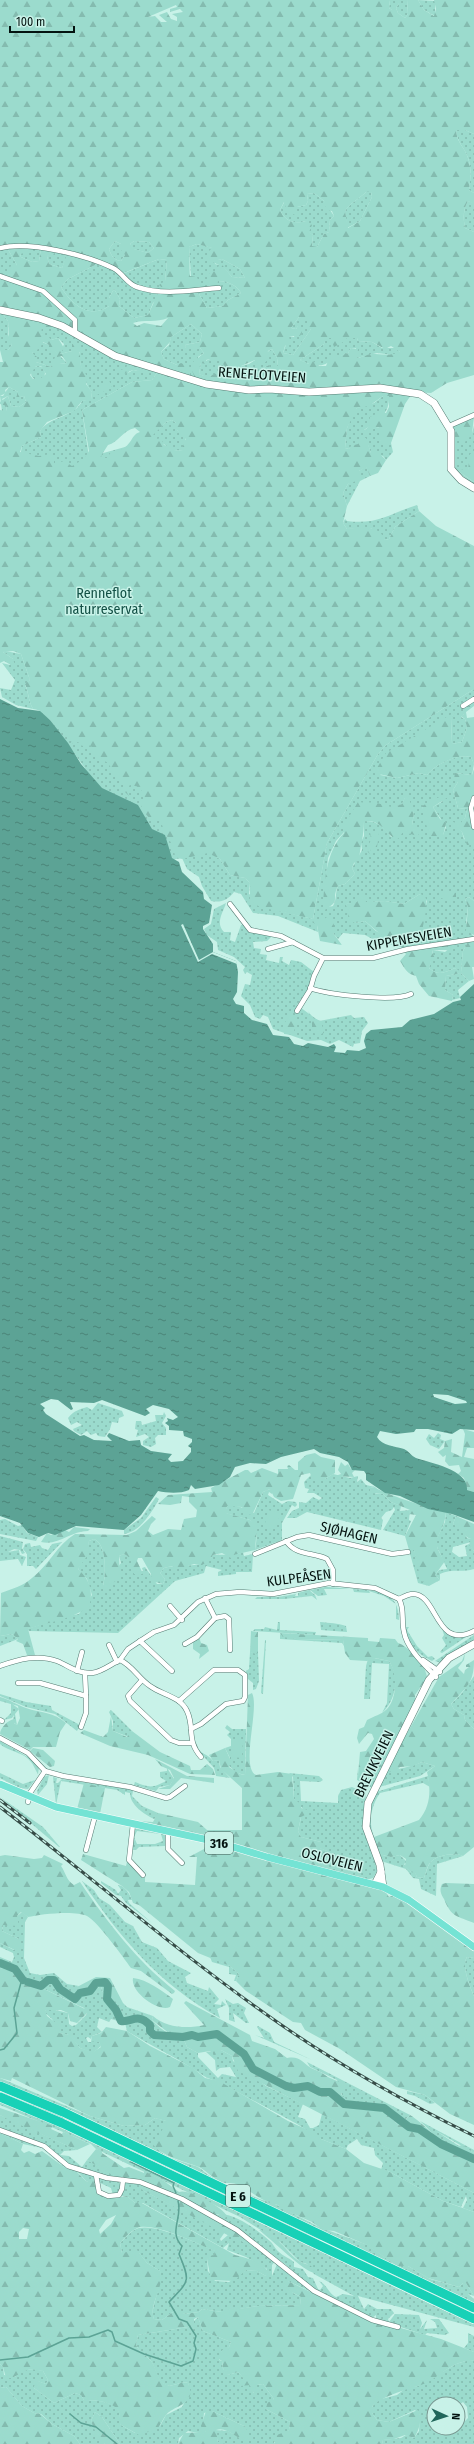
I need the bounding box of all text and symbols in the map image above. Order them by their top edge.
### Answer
scale bar [10,8,74,34]
text: 100 m [16,15,45,29]
street label: RENEFLOTVEIEN [217,363,307,387]
park label: Renneflot naturreservat [65,585,143,618]
street label: KIPPENESVEIEN [365,923,453,955]
street label: SJØHAGEN [319,1518,379,1548]
street label: KULPEÅSEN [266,1565,332,1590]
street label: BREVIKVEIEN [350,1728,398,1800]
road number: 316 [205,1832,233,1854]
street label: OSLOVEIEN [300,1844,364,1876]
road number: E 6 [226,2185,250,2207]
north arrow [426,2396,466,2436]
text: N [449,2413,462,2420]

